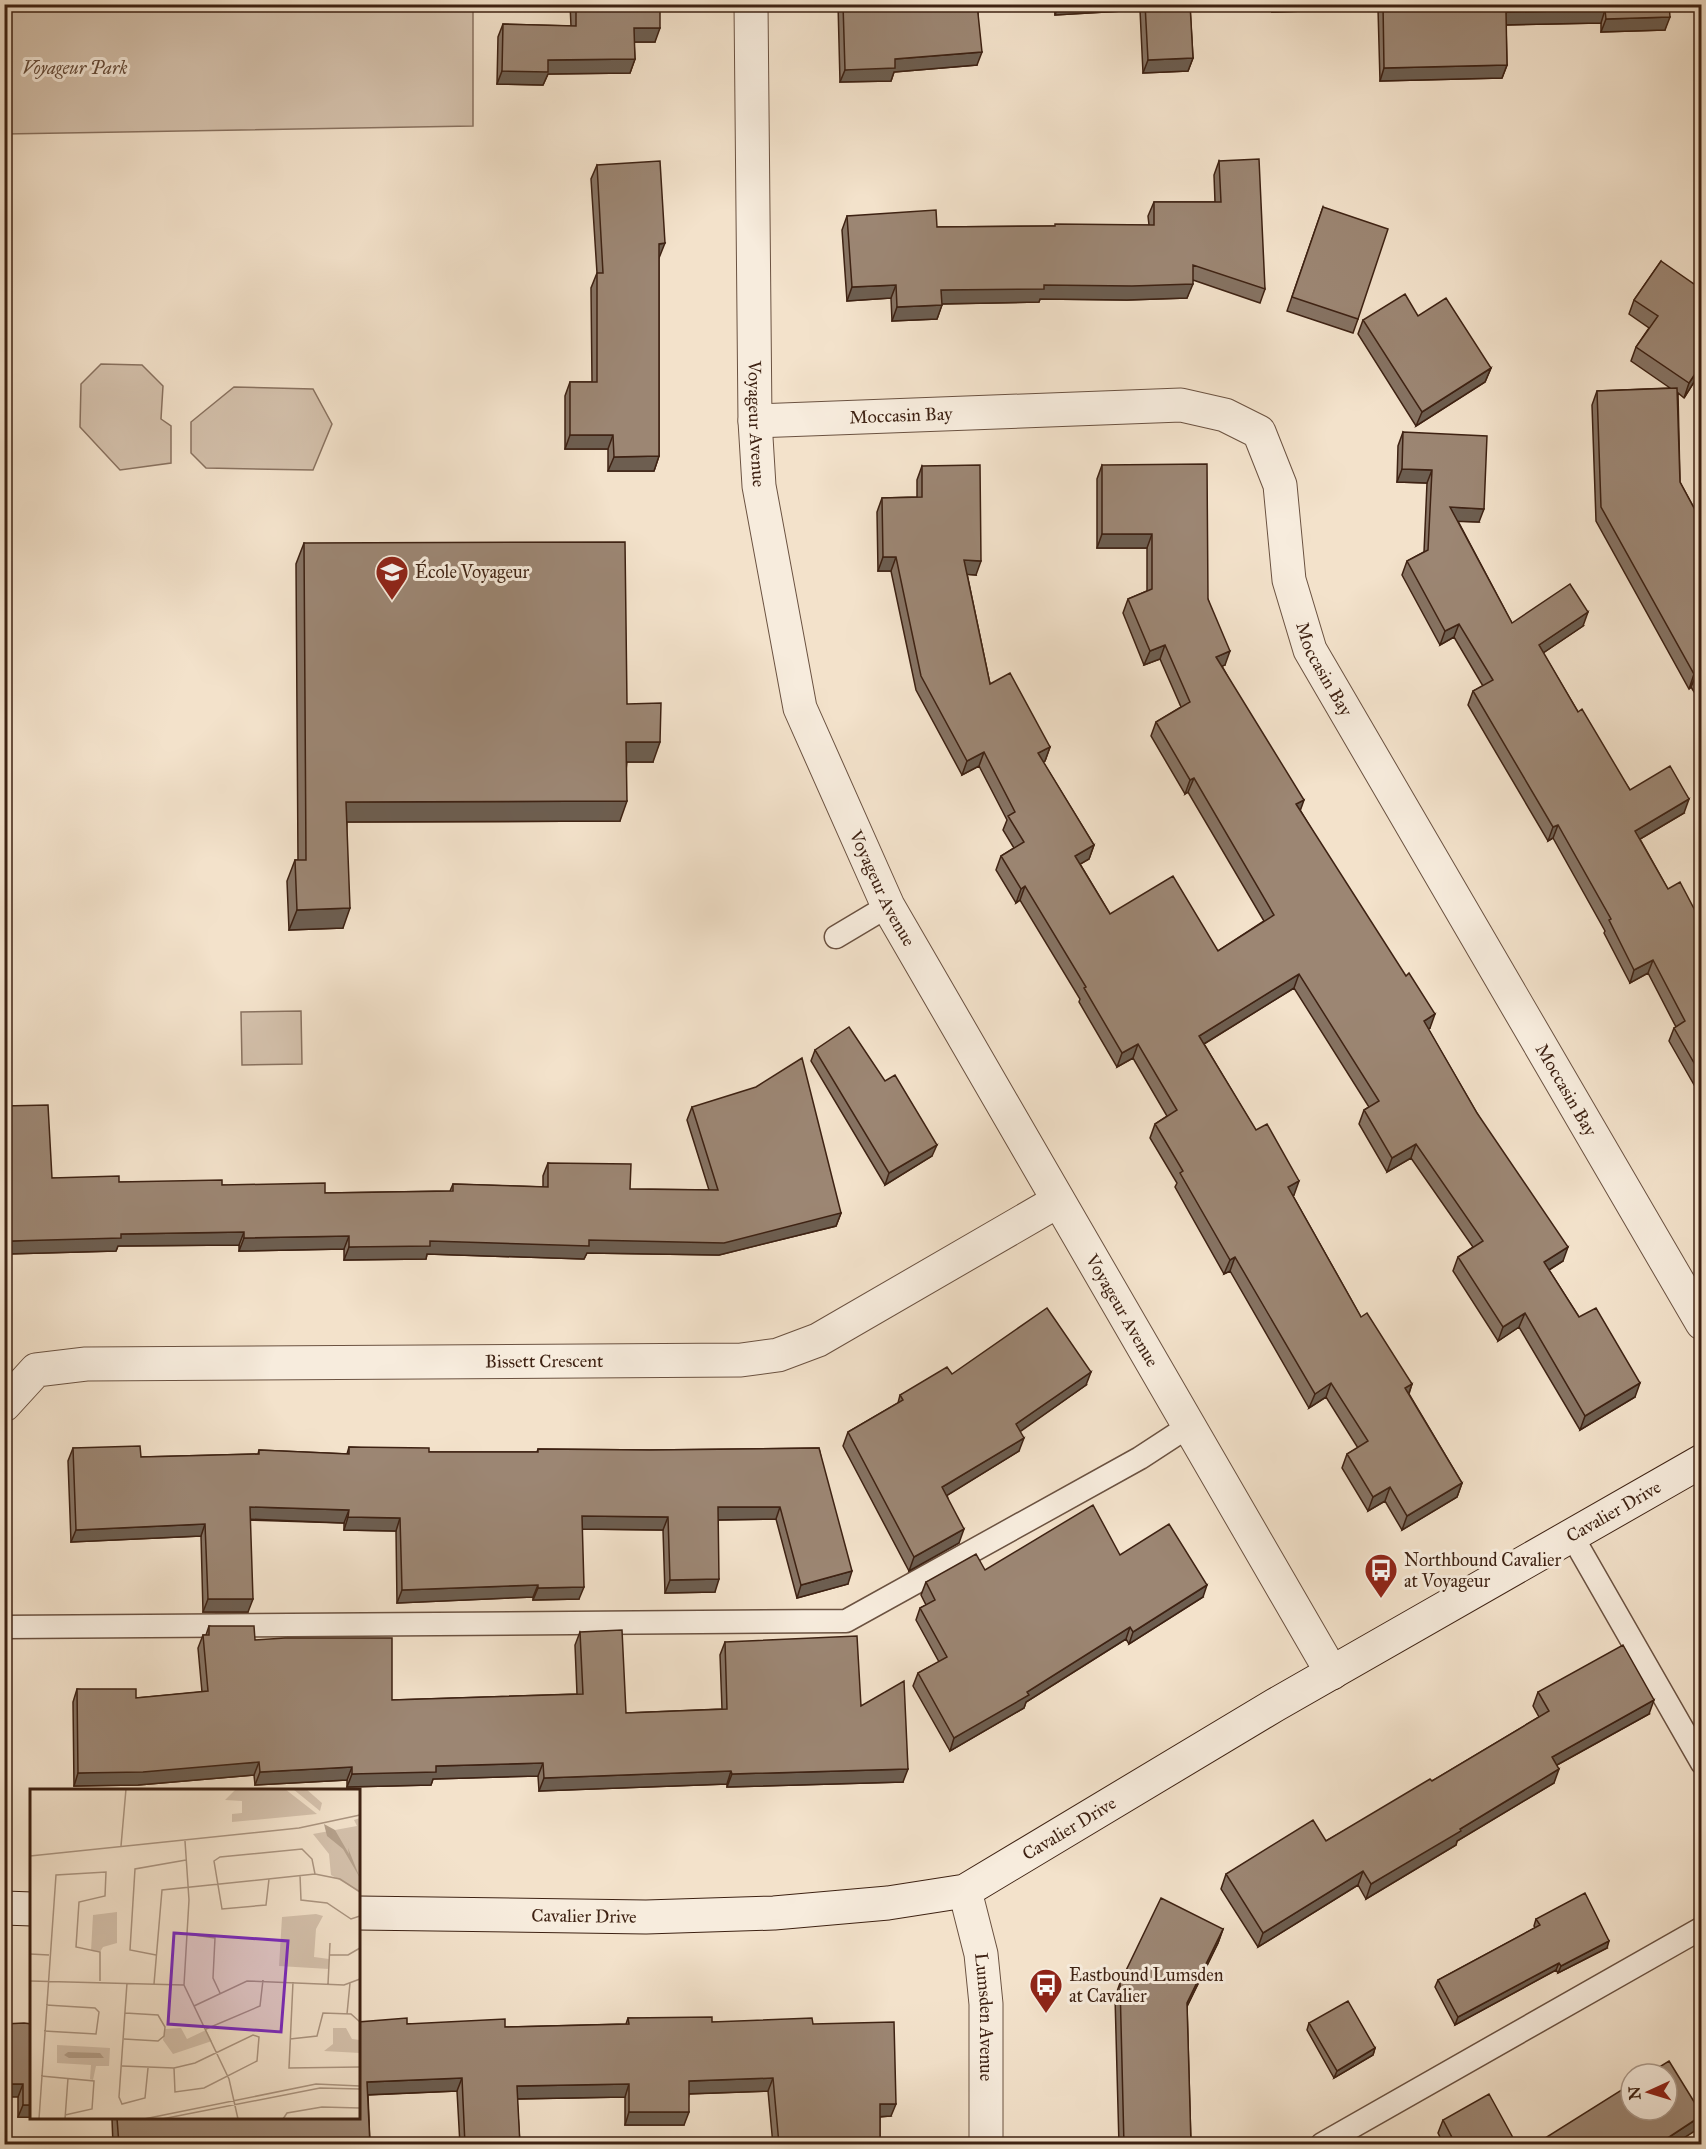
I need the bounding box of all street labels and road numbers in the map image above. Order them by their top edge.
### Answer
street label: Voyageur Avenue [743,360,770,488]
street label: Moccasin Bay [849,403,953,428]
street label: Moccasin Bay [1291,619,1357,721]
street label: Voyageur Avenue [844,826,920,950]
street label: Moccasin Bay [1531,1040,1602,1141]
street label: Voyageur Avenue [1080,1249,1163,1371]
street label: Bissett Crescent [485,1350,604,1373]
street label: Cavalier Drive [1562,1476,1665,1547]
street label: Cavalier Drive [1018,1792,1120,1865]
street label: Cavalier Drive [531,1904,637,1928]
street label: Lumsden Avenue [970,1951,997,2081]

